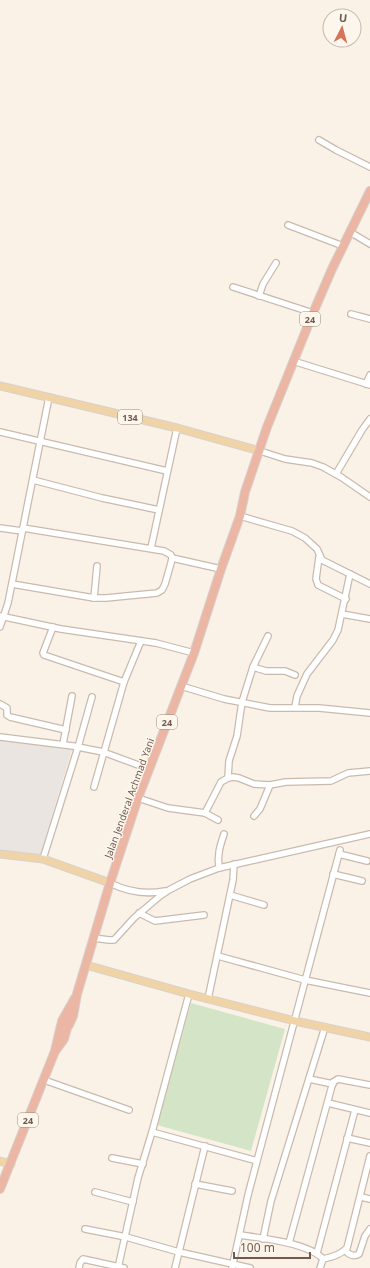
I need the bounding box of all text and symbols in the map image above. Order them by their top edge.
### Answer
north arrow [322,8,362,48]
text: U [338,10,348,25]
road number: 24 [300,312,320,326]
road number: 134 [118,410,142,424]
road number: 24 [157,715,177,729]
street label: Jalan Jenderal Achmad Yani [100,736,157,861]
road number: 24 [18,1113,38,1127]
scale bar [234,1234,310,1260]
text: 100 m [240,1239,275,1256]

